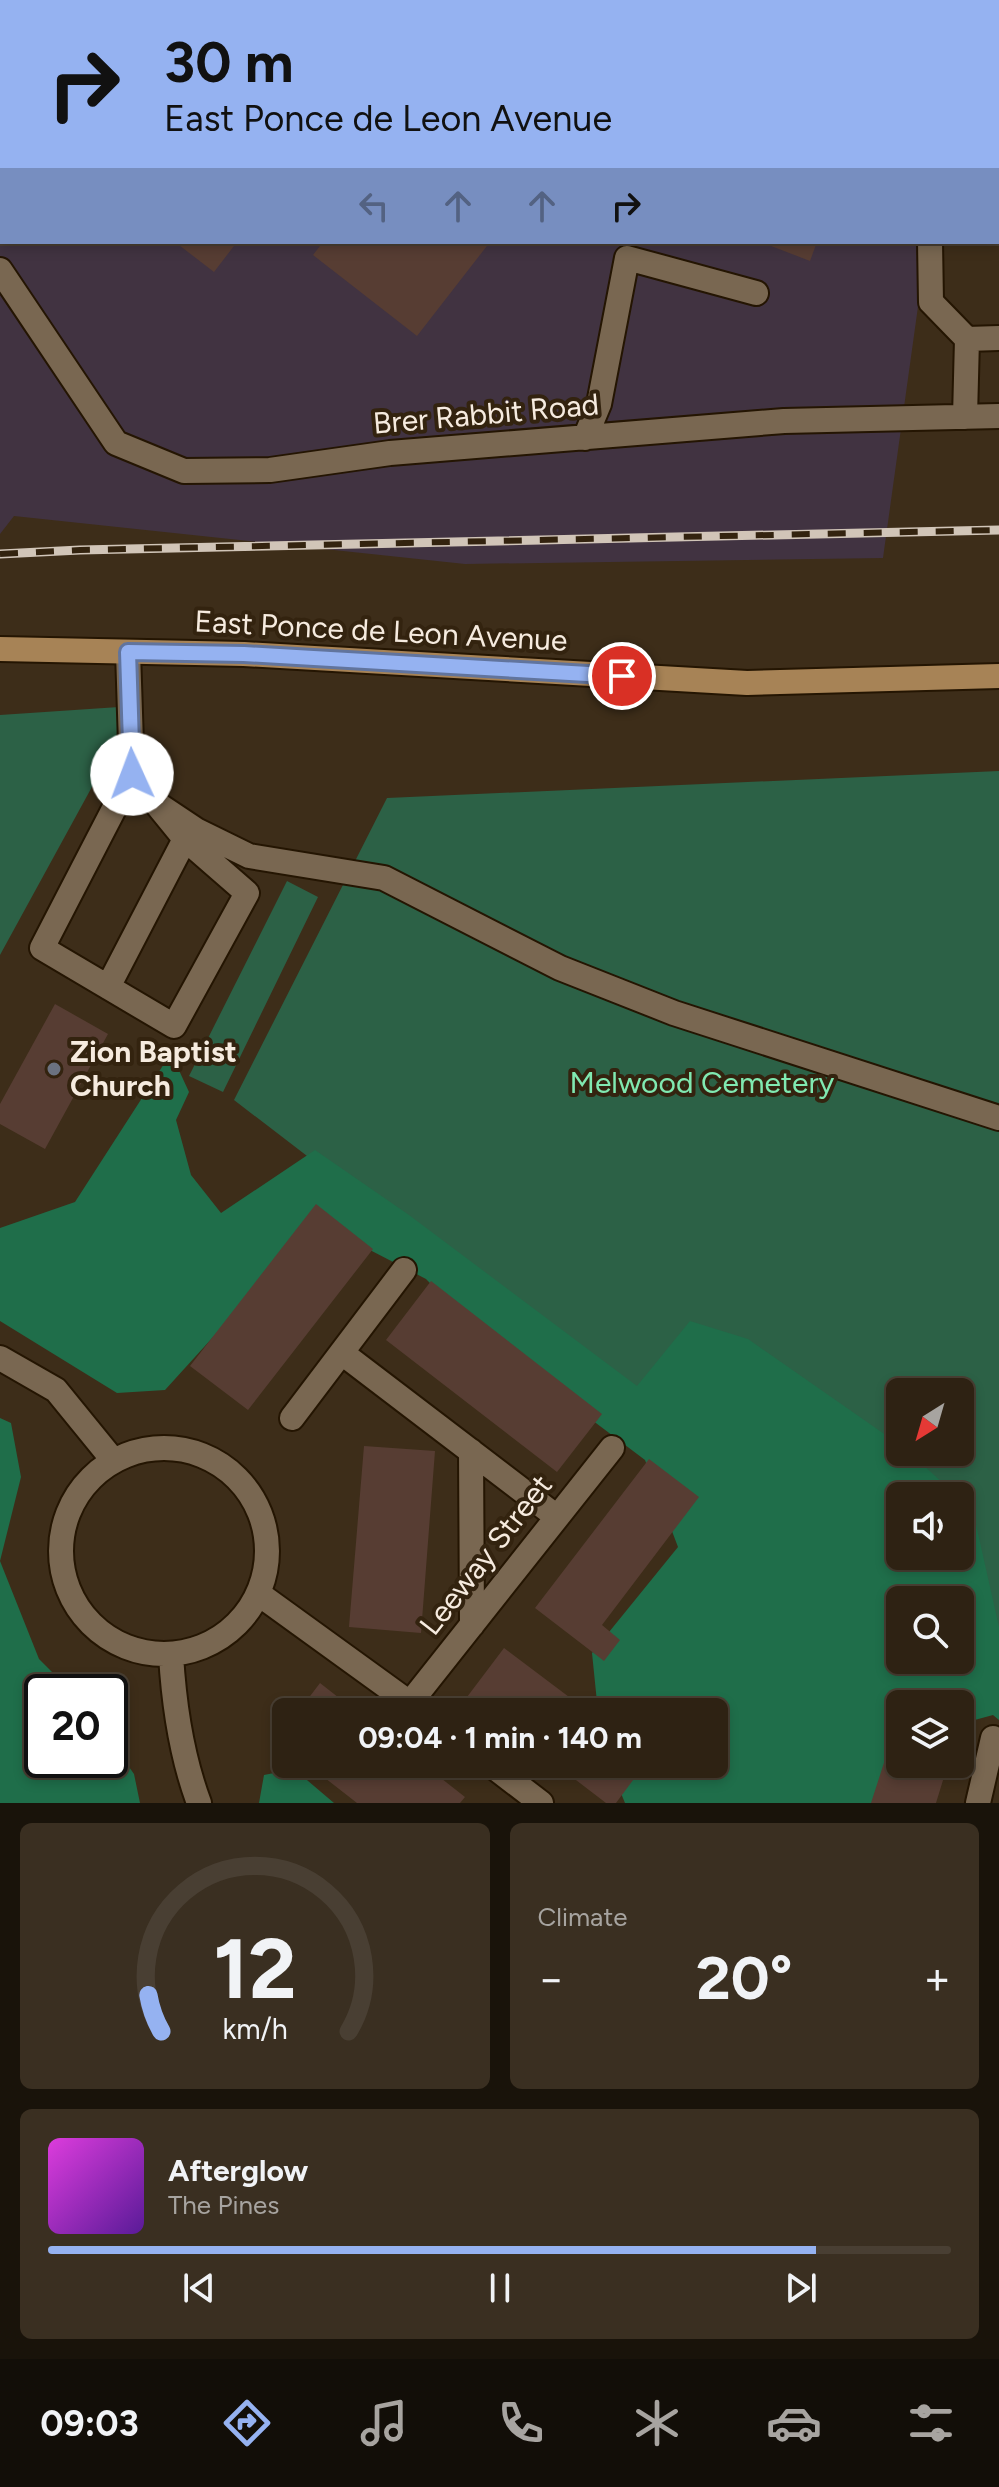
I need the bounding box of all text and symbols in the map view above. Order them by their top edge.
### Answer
text: 30 m [164,29,294,96]
icon: right [32,32,136,136]
text: East Ponce de Leon Avenue [164,97,612,140]
icon: left [352,184,396,228]
icon: ahead [436,184,480,228]
icon: ahead [520,184,564,228]
icon: right [604,184,648,228]
street label: Brer Rabbit Road [372,385,600,442]
street label: East Ponce de Leon Avenue [194,602,568,659]
pin [588,642,656,710]
icon: arrive [600,654,644,698]
position arrow [90,732,174,816]
place label: Zion Baptist Church [70,1033,237,1104]
marker: Zion Baptist Church [45,1060,63,1078]
park label: Melwood Cemetery [570,1064,835,1101]
north arrow [886,1378,974,1466]
map controls [886,1378,974,1778]
street label: Leeway Street [411,1467,560,1642]
button: sound [886,1482,974,1570]
button: search [886,1586,974,1674]
speed limit sign: 20 [24,1674,128,1778]
button: layers [886,1690,974,1778]
text: 09:04 · 1 min · 140 m [358,1719,642,1756]
text: Climate [538,1901,627,1933]
text: 12 [213,1919,296,2019]
text: 20° [696,1942,792,2014]
text: − [538,1952,565,2005]
text: + [924,1952,951,2005]
text: km/h [222,2012,287,2046]
text: Afterglow [168,2152,308,2189]
text: The Pines [168,2189,279,2221]
icon: previous [177,2266,221,2310]
icon: pause [478,2266,522,2310]
icon: next [779,2266,823,2310]
icon: directions [219,2395,275,2451]
icon: music [356,2395,412,2451]
icon: phone [493,2395,549,2451]
icon: climate [629,2395,685,2451]
icon: car [766,2395,822,2451]
icon: filters [903,2395,959,2451]
text: 09:03 [40,2402,139,2445]

